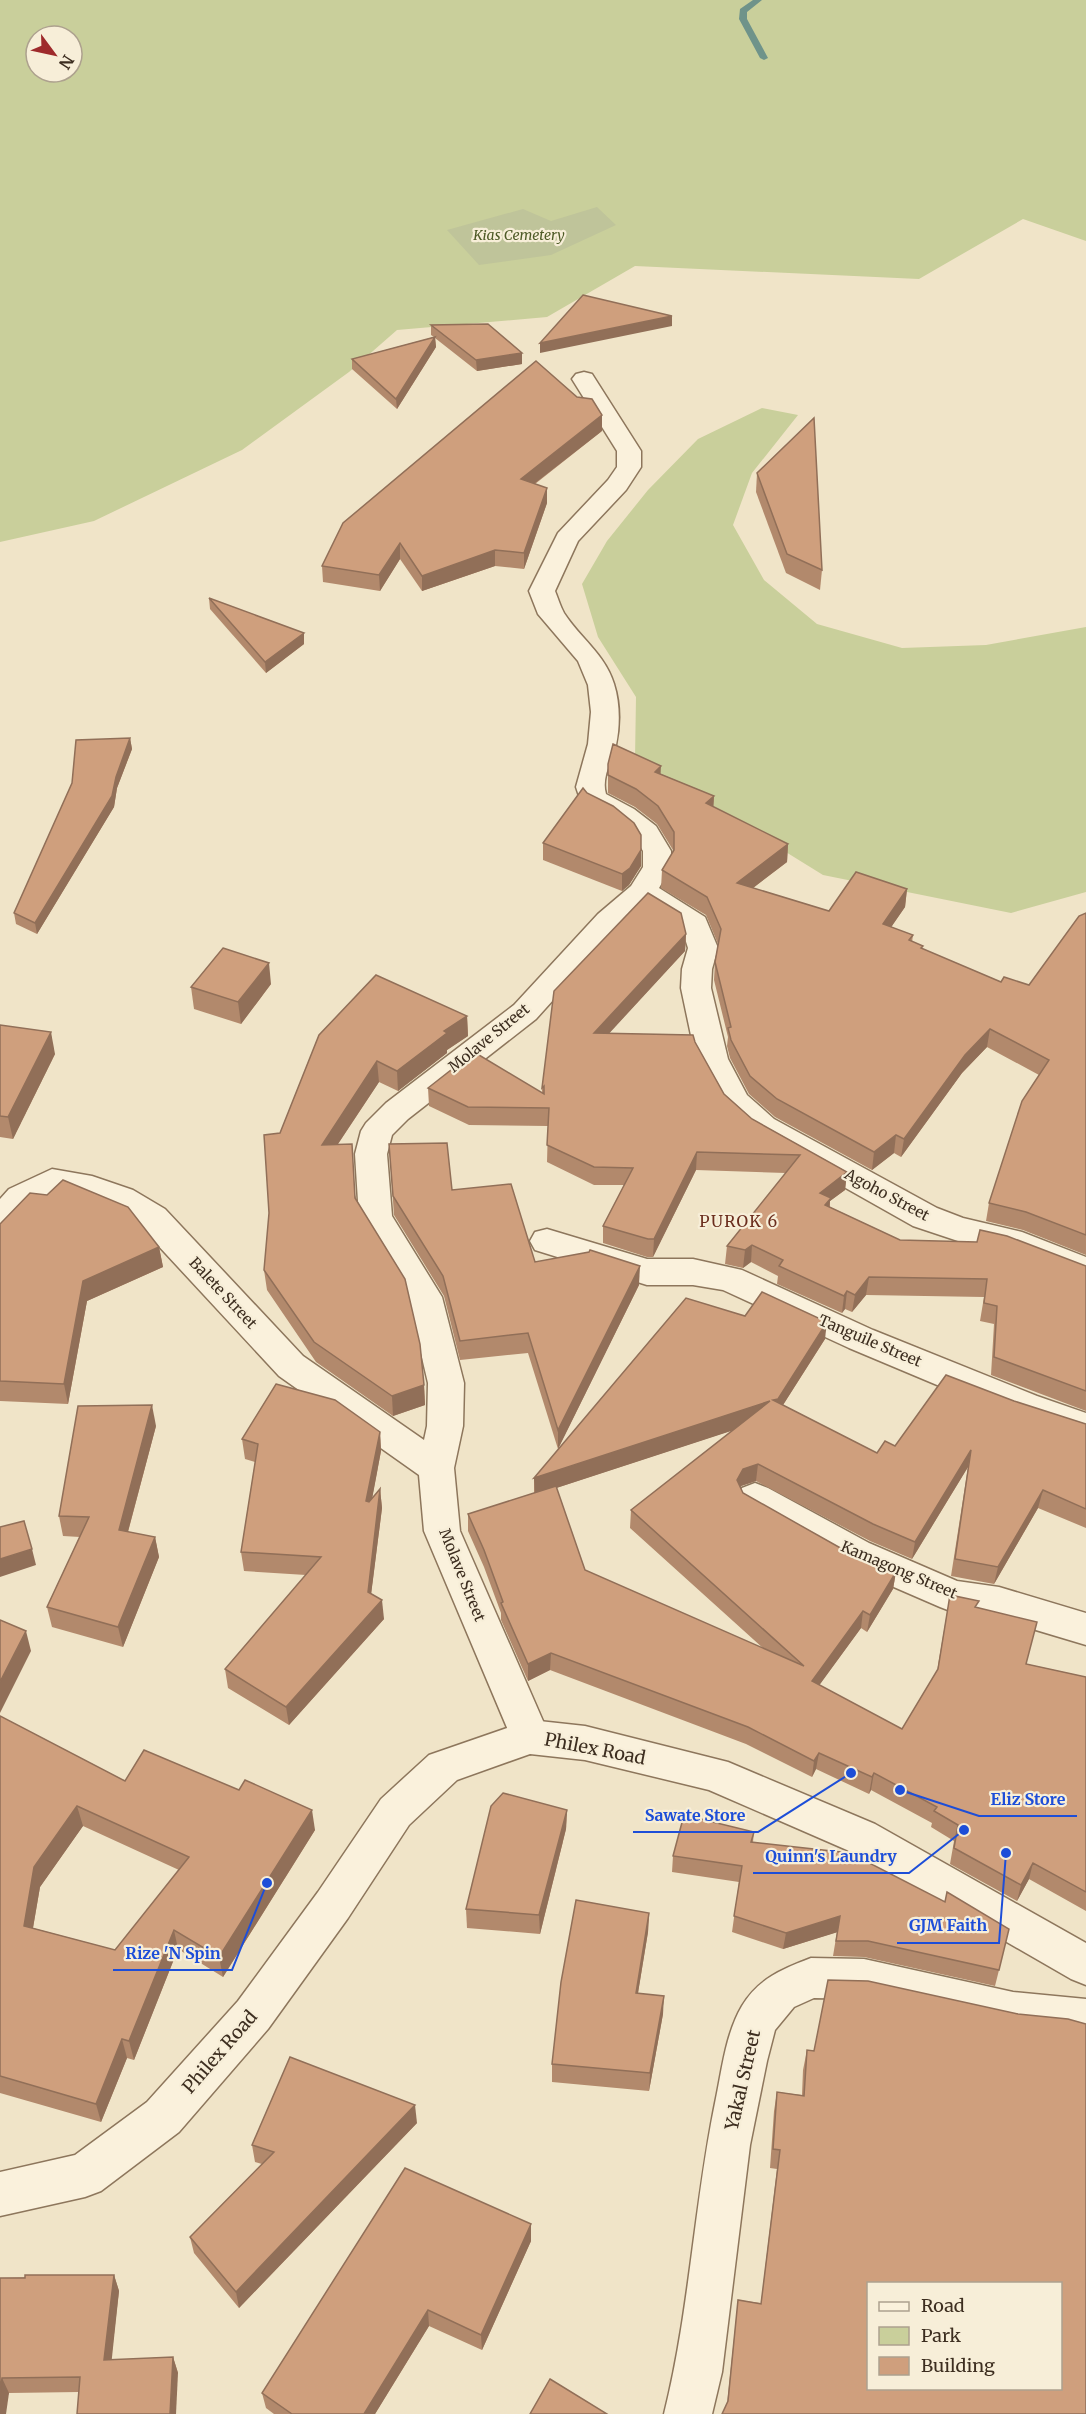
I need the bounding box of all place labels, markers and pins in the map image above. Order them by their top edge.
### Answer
callout: Eliz Store [979,1782,1077,1816]
callout: Sawate Store [633,1798,758,1832]
callout: Quinn's Laundry [753,1839,909,1873]
callout: GJM Faith [897,1909,999,1943]
callout: Rize 'N Spin [113,1936,232,1970]

